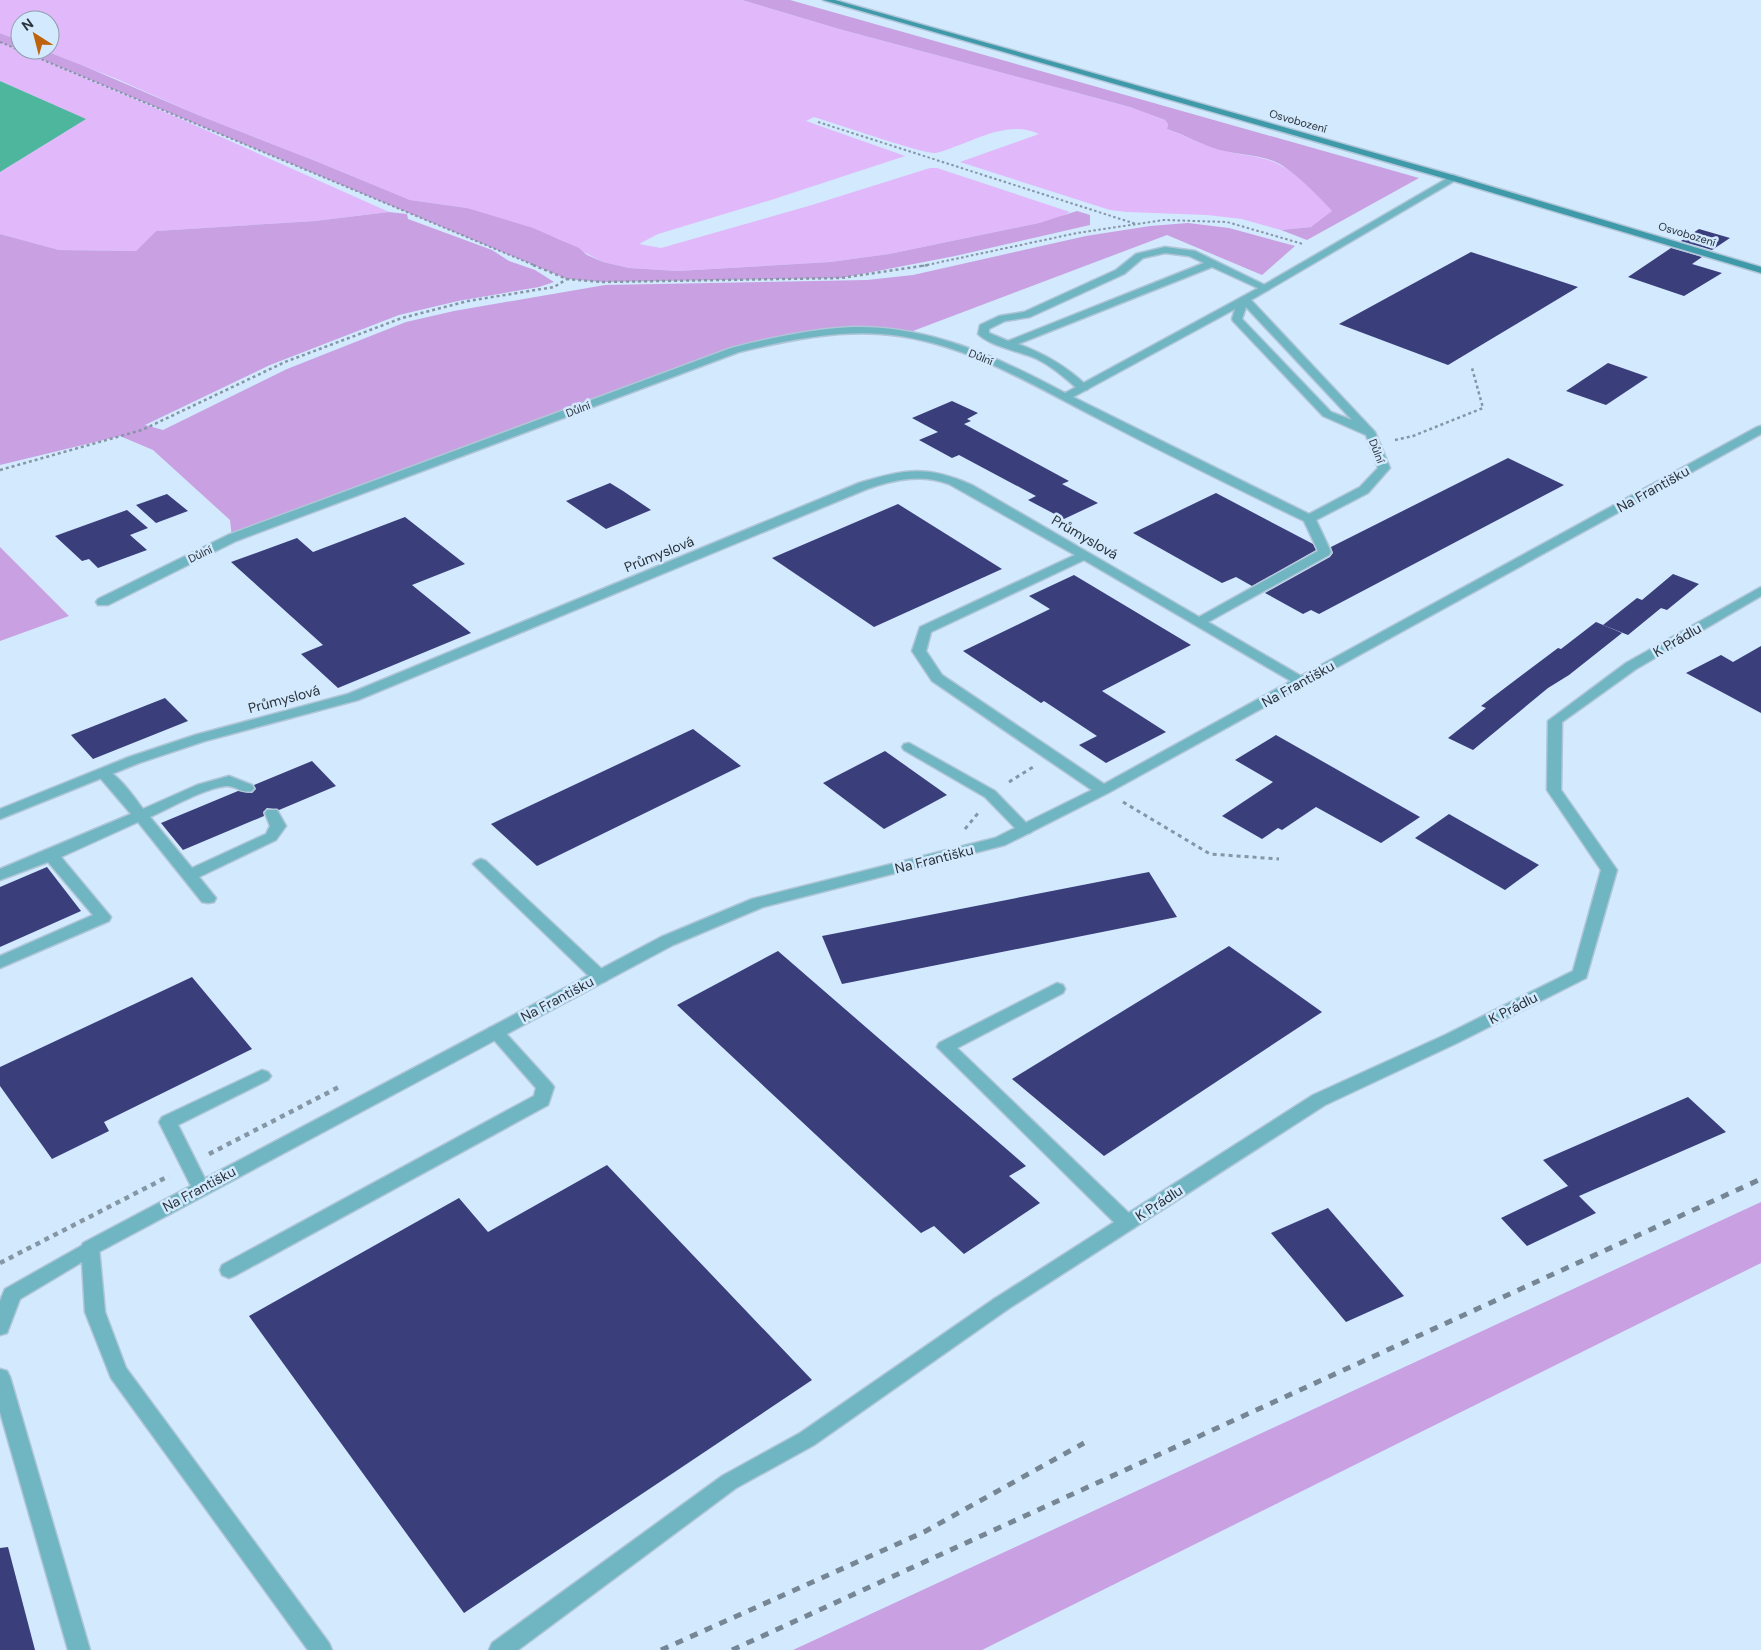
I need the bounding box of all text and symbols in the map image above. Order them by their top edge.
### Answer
north arrow [10,10,60,60]
text: N [18,14,37,35]
street label: Osvobození [1268,106,1329,136]
street label: Osvobození [1657,219,1718,250]
street label: Důlní [967,346,996,368]
street label: Důlní [564,398,593,420]
street label: Důlní [1366,437,1388,466]
street label: Na Františku [1614,462,1692,516]
street label: Průmyslová [1049,511,1121,563]
street label: Průmyslová [621,532,697,576]
street label: Důlní [186,542,215,566]
street label: K Prádlu [1650,619,1704,661]
street label: Na Františku [1259,657,1337,711]
street label: Průmyslová [246,681,322,717]
street label: Na Františku [893,841,975,877]
street label: Na Františku [517,972,597,1026]
street label: K Prádlu [1485,988,1541,1028]
street label: Na Františku [159,1162,239,1216]
street label: K Prádlu [1132,1181,1186,1225]

